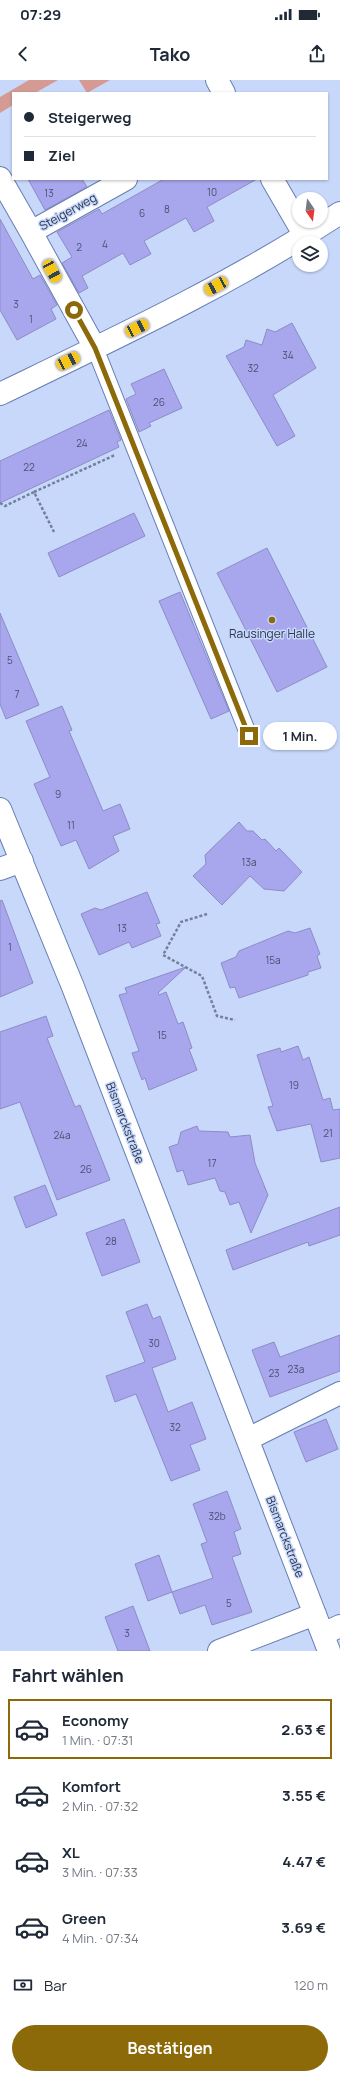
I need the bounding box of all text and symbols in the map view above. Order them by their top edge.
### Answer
text: 07:29 [20,4,61,25]
text: Tako [150,42,190,66]
icon: back [12,43,34,65]
icon: share [306,43,328,65]
text: Steigerweg [48,107,131,128]
text: Ziel [48,145,75,166]
house number: 10 [207,185,217,199]
house number: 13 [44,186,54,200]
street label: Steigerweg [36,189,100,234]
north arrow [292,192,328,228]
map controls [292,192,328,272]
house number: 8 [164,202,170,216]
house number: 6 [139,206,145,220]
button: layers [292,236,328,272]
house number: 4 [102,237,108,251]
house number: 2 [76,240,82,254]
car [41,258,63,284]
car [203,275,229,297]
house number: 3 [13,297,19,311]
route start [65,301,83,319]
house number: 1 [29,312,33,326]
car [124,317,150,339]
house number: 34 [282,348,294,362]
car [55,350,81,372]
house number: 32 [247,361,259,375]
house number: 26 [153,395,165,409]
house number: 24 [76,436,88,450]
house number: 22 [23,460,35,474]
marker: Rausinger Halle [267,615,277,625]
place label: Rausinger Halle [229,625,315,642]
house number: 5 [7,653,13,667]
house number: 7 [14,687,20,701]
callout: 1 Min. [263,722,337,750]
route end [240,727,258,745]
text: 1 Min. [282,727,318,745]
house number: 9 [55,787,61,801]
house number: 11 [67,818,75,832]
house number: 13a [242,855,257,869]
house number: 13 [117,921,127,935]
house number: 1 [8,940,12,954]
house number: 15a [265,953,281,967]
house number: 15 [157,1028,167,1042]
house number: 19 [289,1078,299,1092]
street label: Bismarckstraße [102,1080,149,1166]
house number: 21 [323,1126,333,1140]
house number: 24a [54,1128,70,1142]
house number: 17 [208,1156,216,1170]
house number: 26 [80,1162,92,1176]
house number: 28 [105,1234,117,1248]
house number: 30 [148,1336,160,1350]
house number: 23a [288,1362,304,1376]
house number: 23 [268,1366,280,1380]
house number: 32 [169,1420,181,1434]
street label: Bismarckstraße [262,1494,309,1580]
house number: 32b [208,1509,226,1523]
house number: 5 [226,1596,232,1610]
house number: 3 [124,1626,130,1640]
text: Fahrt wählen [12,1663,124,1687]
text: Economy [62,1710,129,1731]
icon: car [14,1711,50,1747]
text: 2.63 € [281,1719,326,1740]
text: 1 Min. · 07:31 [62,1731,133,1749]
text: Komfort [62,1776,121,1797]
icon: car [14,1777,50,1813]
text: 3.55 € [282,1785,326,1806]
text: 2 Min. · 07:32 [62,1797,138,1815]
text: XL [62,1842,80,1863]
icon: car [14,1843,50,1879]
text: 4.47 € [282,1851,326,1872]
text: 3 Min. · 07:33 [62,1863,138,1881]
text: Green [62,1908,106,1929]
icon: car [14,1909,50,1945]
text: 3.69 € [281,1917,326,1938]
text: 4 Min. · 07:34 [62,1929,139,1947]
icon: cash [12,1974,34,1996]
text: Bar [44,1975,67,1996]
text: 120 m [294,1976,328,1994]
button: Bestätigen [12,2025,328,2071]

